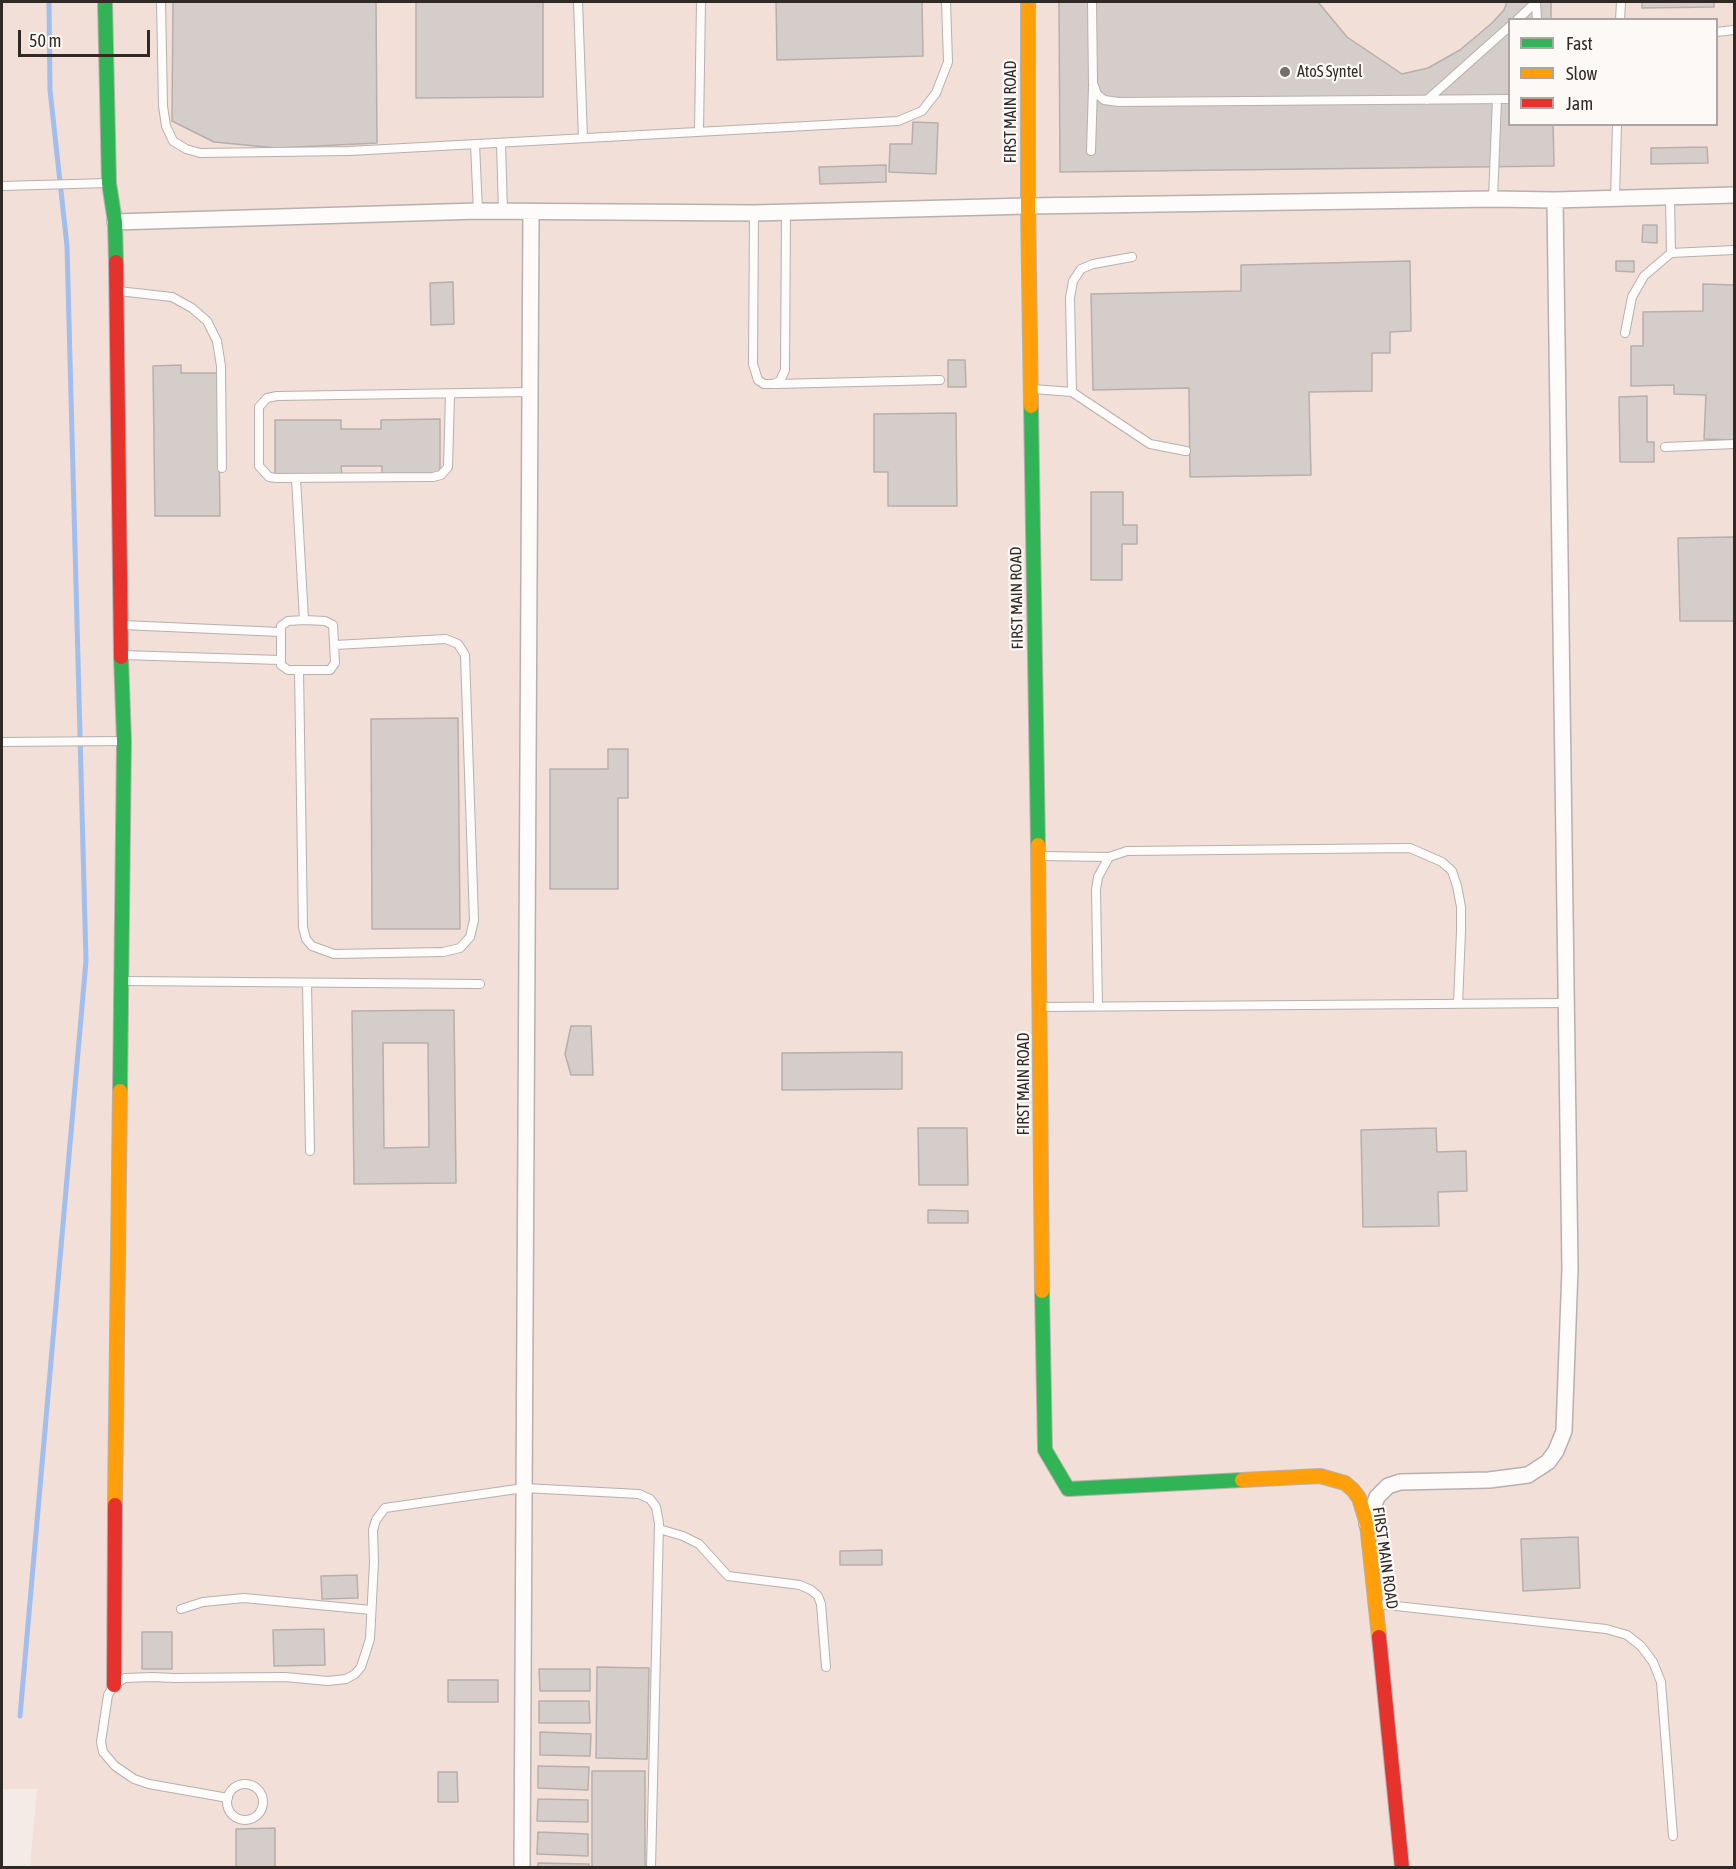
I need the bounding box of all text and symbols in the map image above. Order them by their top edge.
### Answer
scale bar [21,18,153,56]
legend [1508,18,1718,126]
text: 50 m [29,30,61,51]
text: Fast [1566,33,1593,54]
street label: FIRST MAIN ROAD [1001,61,1021,163]
place label: AtoS Syntel [1297,62,1363,82]
text: Slow [1566,63,1597,84]
marker: AtoS Syntel [1278,65,1292,79]
text: Jam [1566,93,1593,114]
street label: FIRST MAIN ROAD [1007,546,1027,650]
street label: FIRST MAIN ROAD [1014,1033,1034,1135]
street label: FIRST MAIN ROAD [1368,1506,1402,1610]

